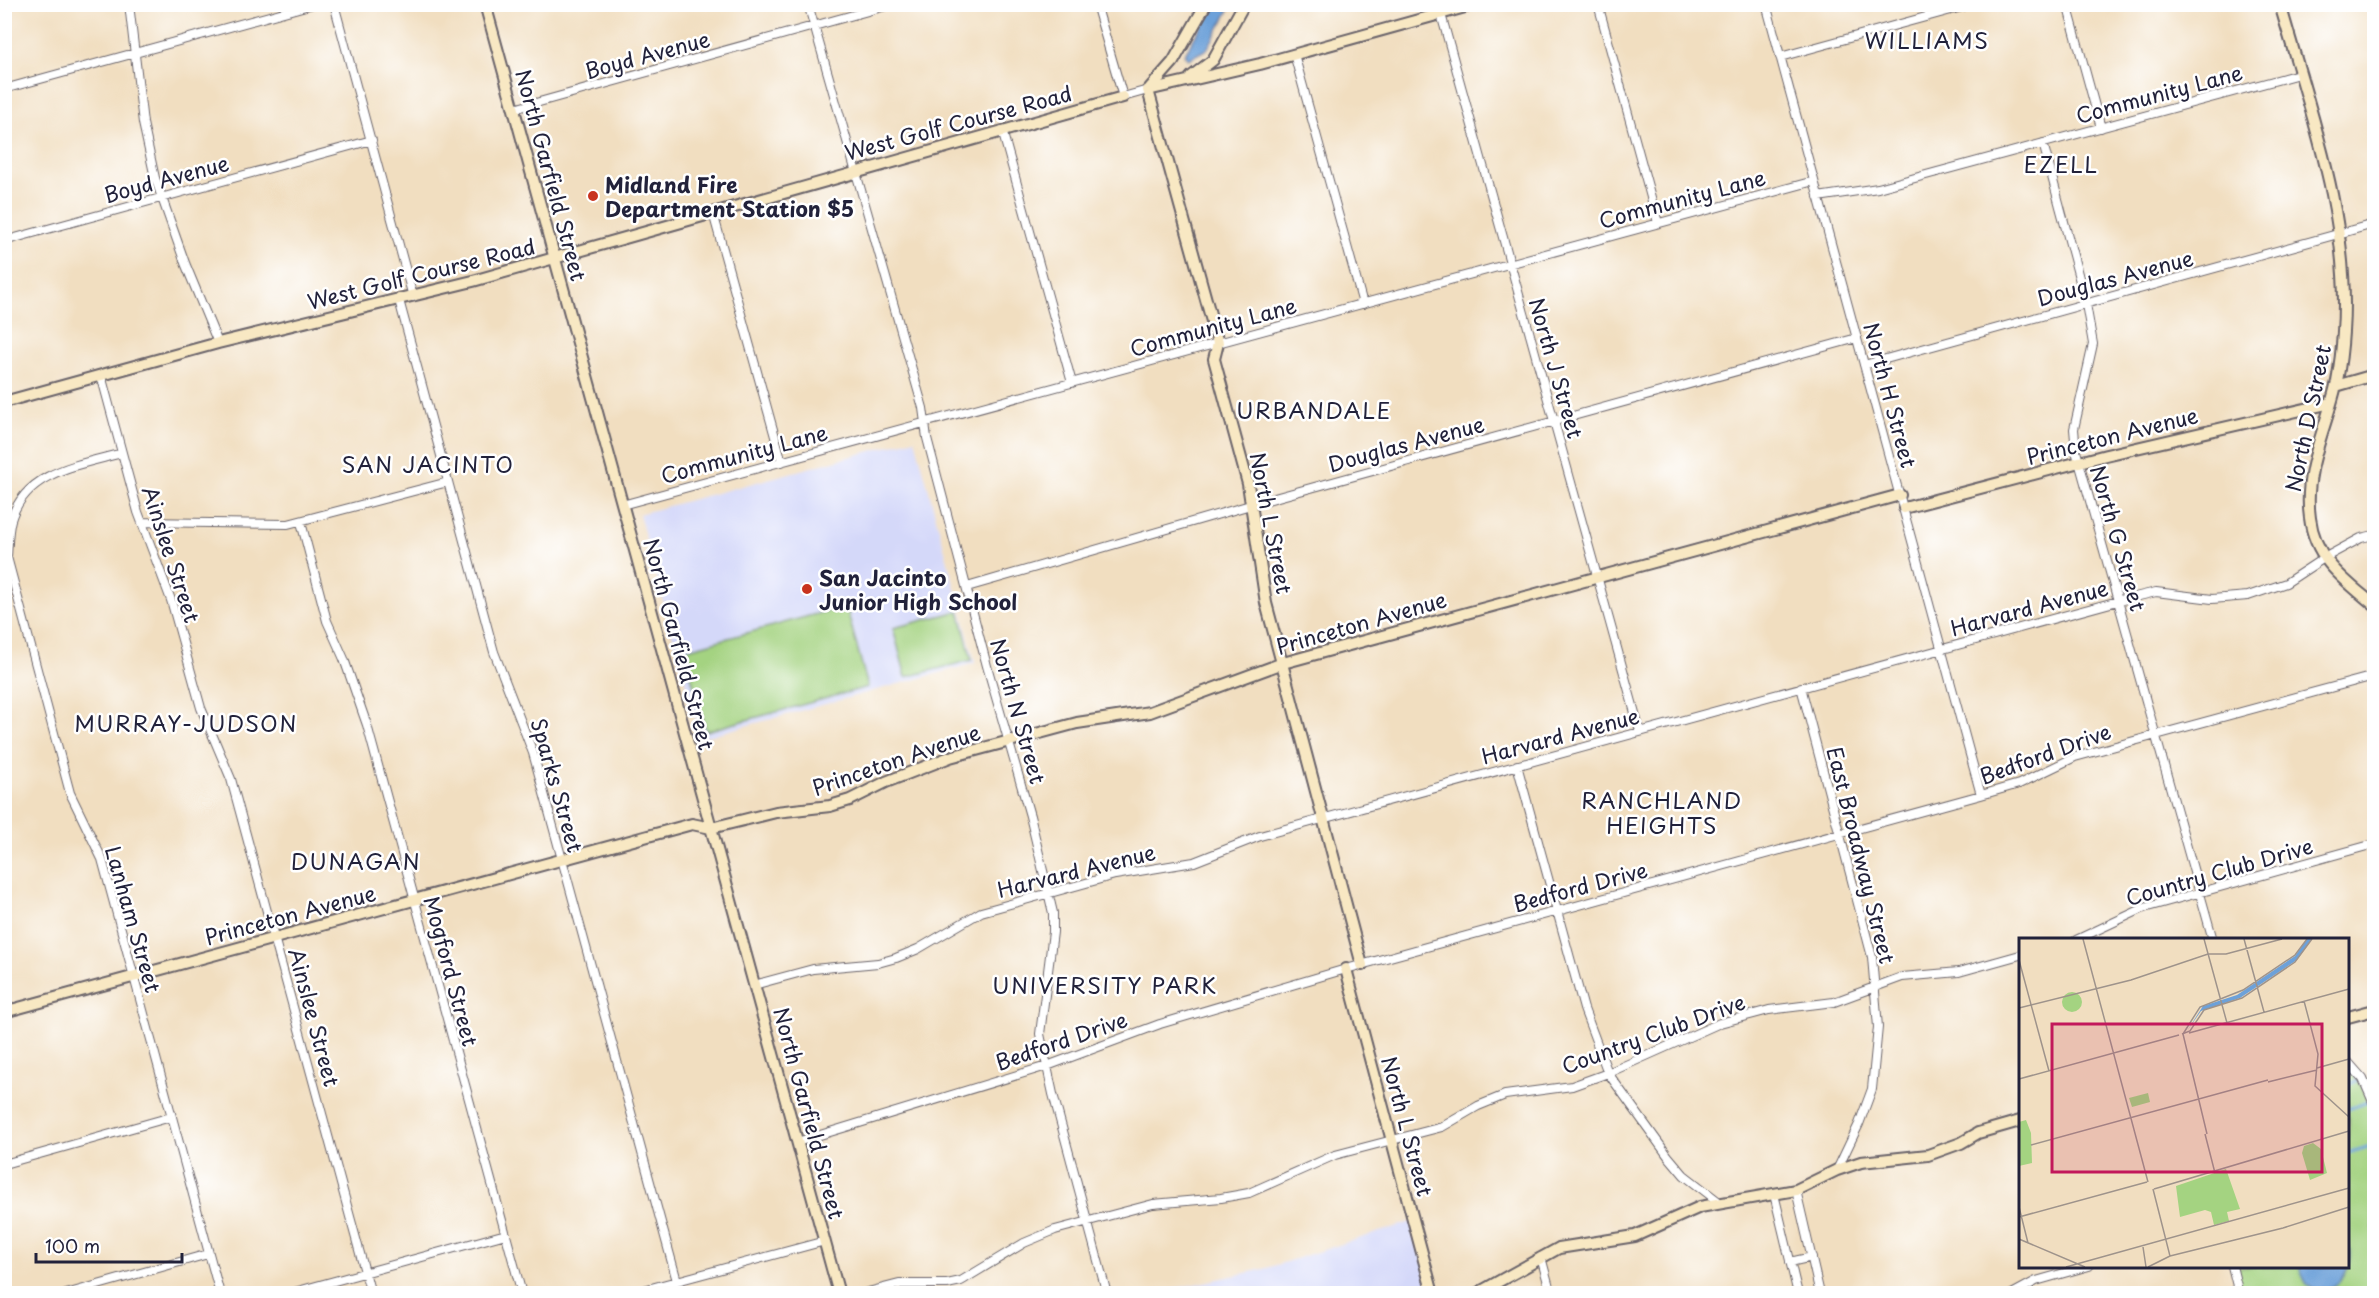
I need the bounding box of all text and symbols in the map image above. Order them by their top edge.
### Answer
street label: Boyd Avenue [581,22,713,86]
district label: WILLIAMS [1865,23,1989,56]
street label: Community Lane [2072,55,2246,131]
street label: North Garfield Street [508,66,596,284]
street label: West Golf Course Road [841,76,1075,168]
street label: Boyd Avenue [100,146,232,210]
district label: EZELL [2023,147,2099,180]
street label: Community Lane [1595,160,1769,236]
place label: Midland Fire Department Station $5 [605,168,854,224]
marker: Midland Fire Department Station $5 [586,189,600,203]
street label: West Golf Course Road [304,229,538,317]
street label: Douglas Avenue [2033,241,2197,313]
street label: Community Lane [1126,288,1300,364]
street label: North J Street [1522,294,1592,442]
street label: North H Street [1856,319,1926,471]
street label: North D Street [2276,342,2338,494]
district label: URBANDALE [1236,393,1392,426]
street label: Princeton Avenue [2023,398,2201,472]
street label: Douglas Avenue [1324,407,1488,479]
street label: Community Lane [657,415,831,491]
district label: SAN JACINTO [342,447,514,480]
street label: North L Street [1243,449,1301,597]
street label: North G Street [2083,461,2155,615]
street label: Ainslee Street [135,482,209,626]
street label: North Garfield Street [636,535,724,753]
place label: San Jacinto Junior High School [819,561,1017,617]
street label: Harvard Avenue [1947,571,2111,643]
marker: San Jacinto Junior High School [800,582,814,596]
street label: Princeton Avenue [1272,582,1450,662]
street label: North N Street [983,635,1055,787]
street label: Harvard Avenue [1478,699,1642,771]
district label: MURRAY-JUDSON [74,706,298,739]
street label: Sparks Street [524,714,592,856]
street label: Bedford Drive [1975,714,2115,792]
street label: Princeton Avenue [808,715,984,803]
street label: East Broadway Street [1820,743,1904,967]
district label: RANCHLAND HEIGHTS [1581,783,1743,841]
street label: Country Club Drive [2122,829,2316,913]
street label: Harvard Avenue [993,835,1159,905]
street label: Lanham Street [98,842,170,996]
district label: DUNAGAN [291,844,421,877]
street label: Bedford Drive [1509,853,1651,919]
street label: Princeton Avenue [201,876,379,952]
street label: Mogford Street [417,892,487,1050]
inset map [2019,938,2349,1268]
street label: Ainslee Street [281,944,349,1090]
district label: UNIVERSITY PARK [992,968,1218,1001]
street label: Country Club Drive [1557,985,1749,1081]
street label: Bedford Drive [991,1002,1131,1078]
street label: North Garfield Street [766,1004,854,1222]
street label: North L Street [1374,1052,1442,1200]
scale bar [36,1226,182,1264]
text: 100 m [45,1232,100,1259]

